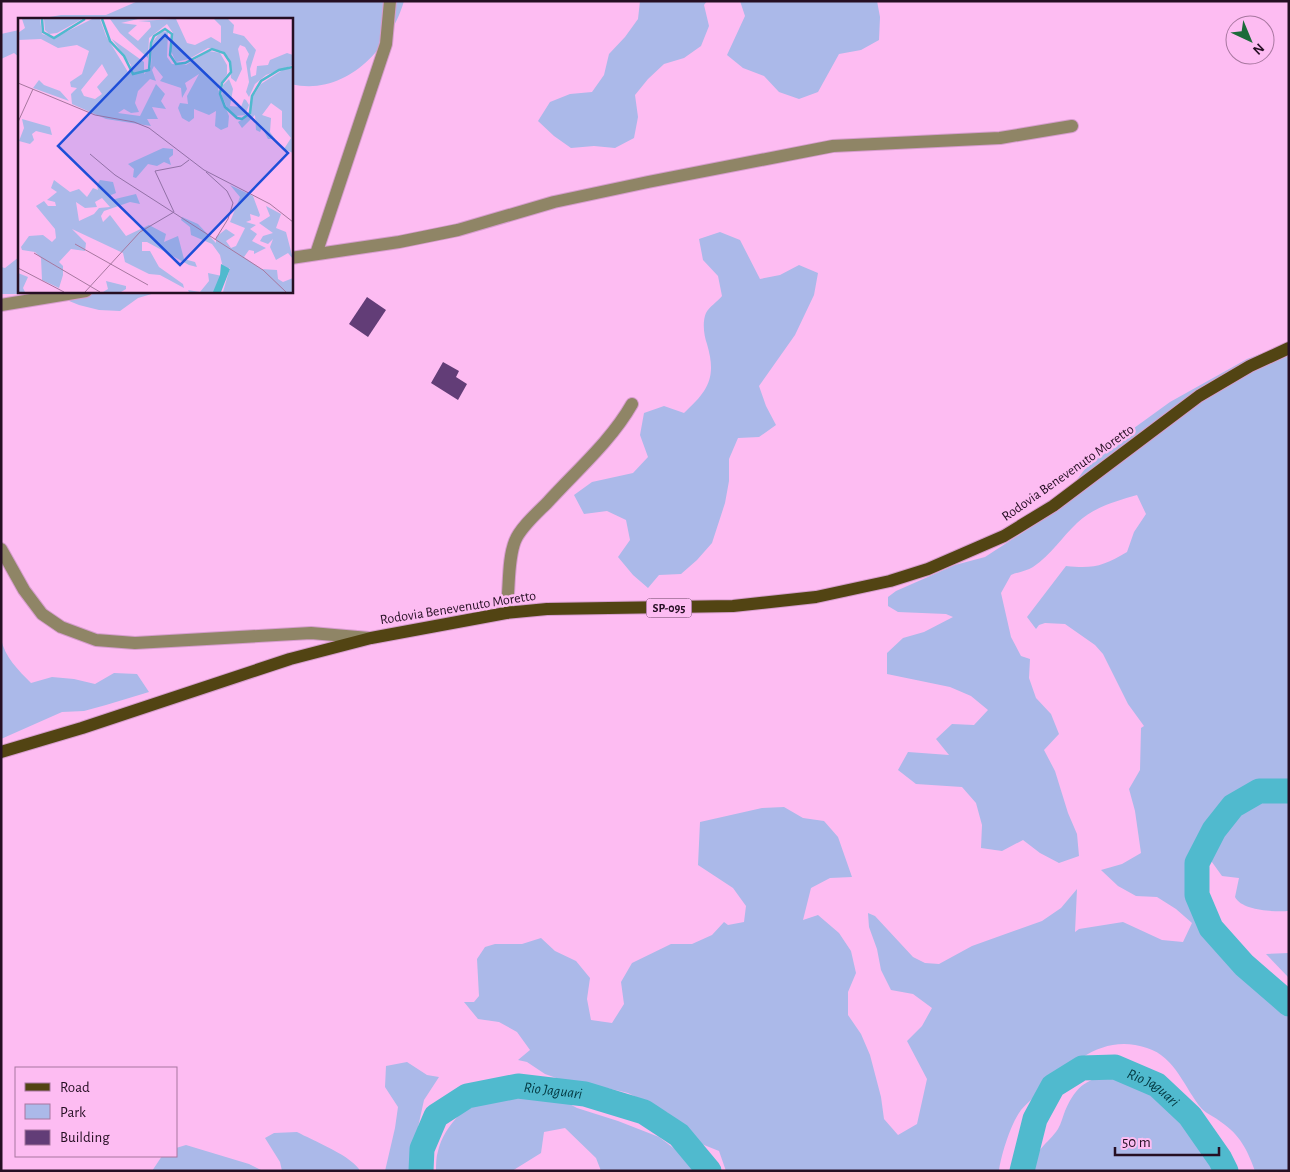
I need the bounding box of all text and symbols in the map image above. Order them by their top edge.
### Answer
north arrow [1225,15,1275,65]
inset map [18,18,292,292]
text: N [1250,40,1267,57]
street label: Rodovia Benevenuto Moretto [999,422,1137,524]
street label: Rodovia Benevenuto Moretto [379,589,537,627]
road number: SP-095 [646,598,692,618]
water label: Rio Jaguari [1125,1066,1182,1109]
legend [15,1067,178,1157]
water label: Rio Jaguari [523,1079,583,1101]
text: Road [60,1080,90,1095]
text: Park [60,1105,86,1120]
scale bar [1115,1124,1219,1156]
text: Building [60,1130,110,1145]
text: 50 m [1122,1135,1151,1150]

